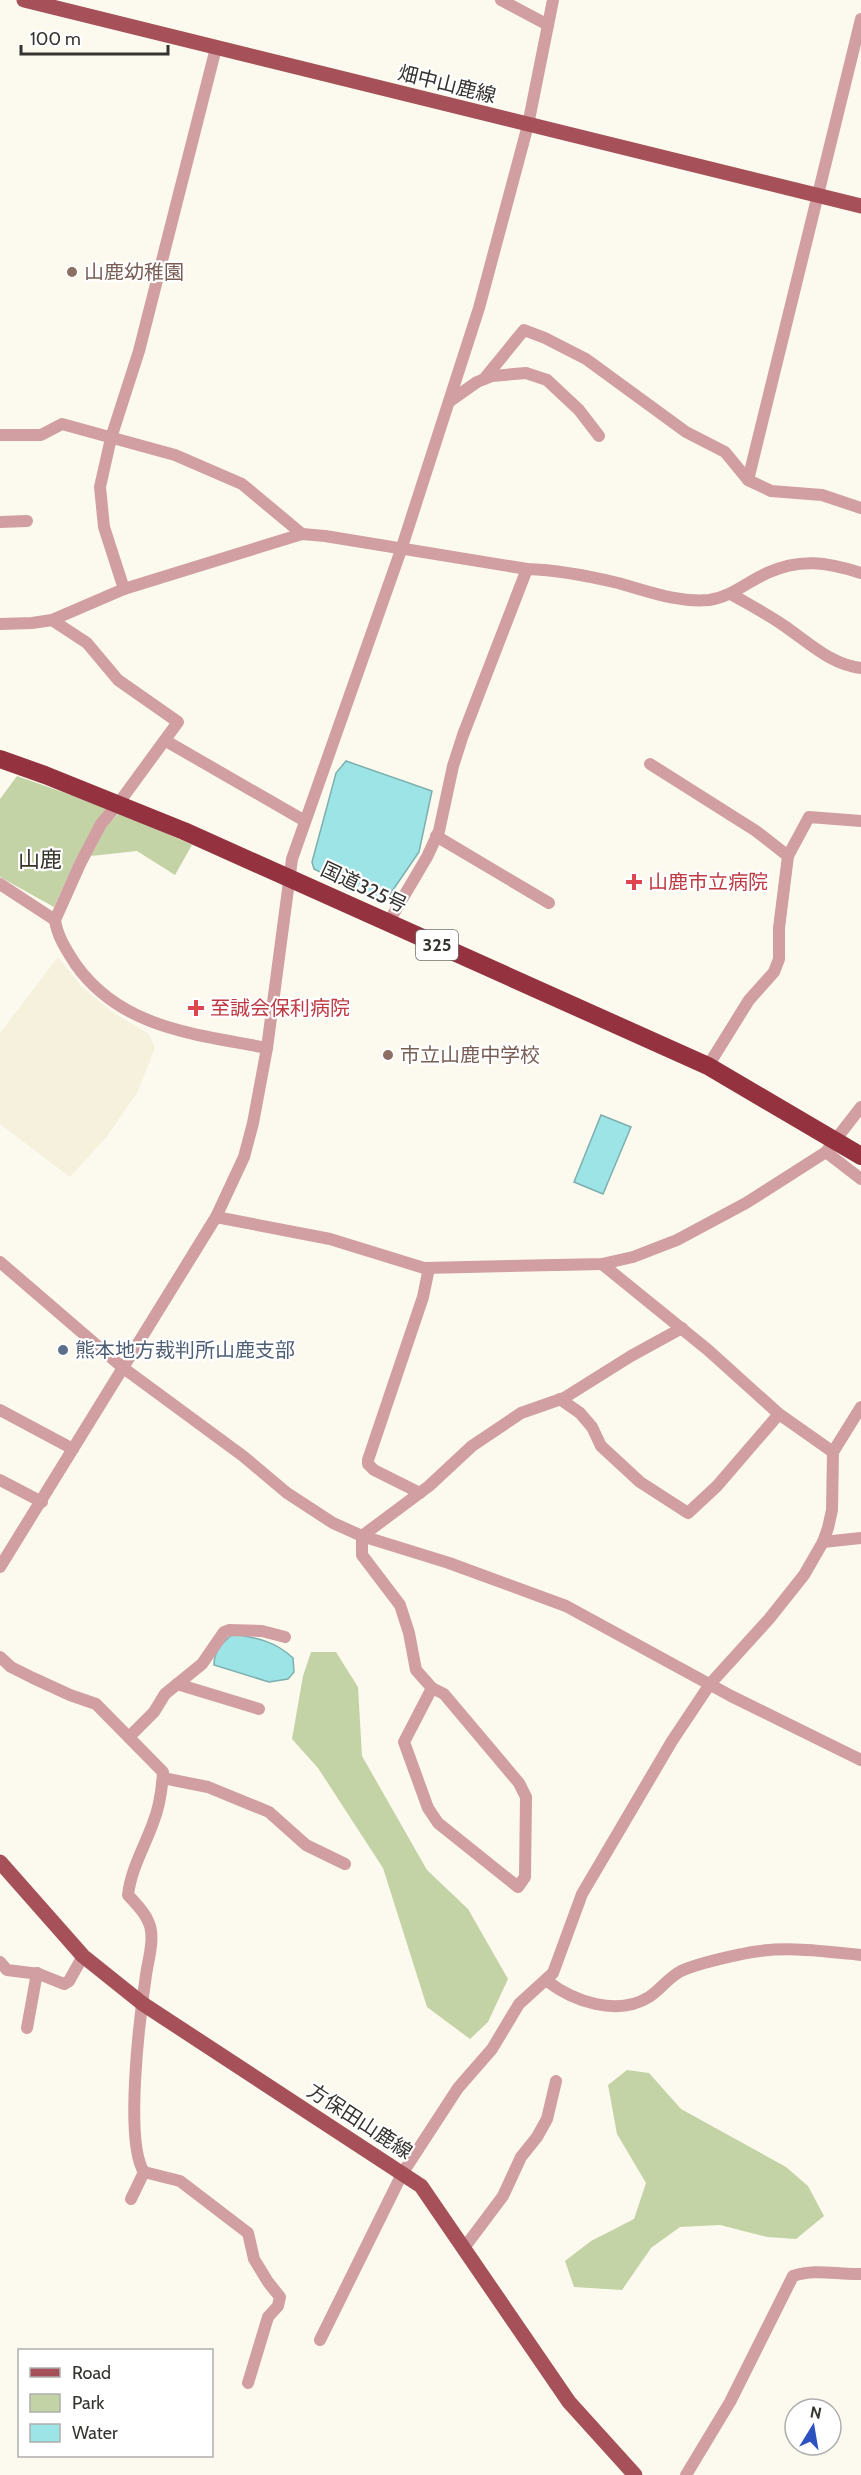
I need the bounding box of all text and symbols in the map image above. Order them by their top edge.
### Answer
scale bar [21,18,168,56]
text: 100 m [30,28,81,50]
street label: 畑中山鹿線 [396,60,498,108]
place label: 山鹿幼稚園 [84,260,184,284]
marker: 山鹿幼稚園 [65,265,79,279]
district label: 山鹿 [18,846,62,873]
street label: 国道325号 [317,857,411,917]
place label: 山鹿市立病院 [648,870,768,894]
marker: 山鹿市立病院 [625,873,643,891]
road number: 325 [416,930,458,960]
place label: 至誠会保利病院 [210,996,350,1020]
marker: 至誠会保利病院 [187,999,205,1017]
place label: 市立山鹿中学校 [400,1043,540,1067]
marker: 市立山鹿中学校 [381,1048,395,1062]
place label: 熊本地方裁判所山鹿支部 [75,1338,295,1362]
marker: 熊本地方裁判所山鹿支部 [56,1343,70,1357]
street label: 方保田山鹿線 [303,2078,417,2164]
legend [18,2349,213,2457]
text: Road [72,2362,111,2384]
text: Park [72,2392,105,2414]
north arrow [783,2397,843,2457]
text: N [808,2402,823,2423]
text: Water [72,2422,118,2444]

